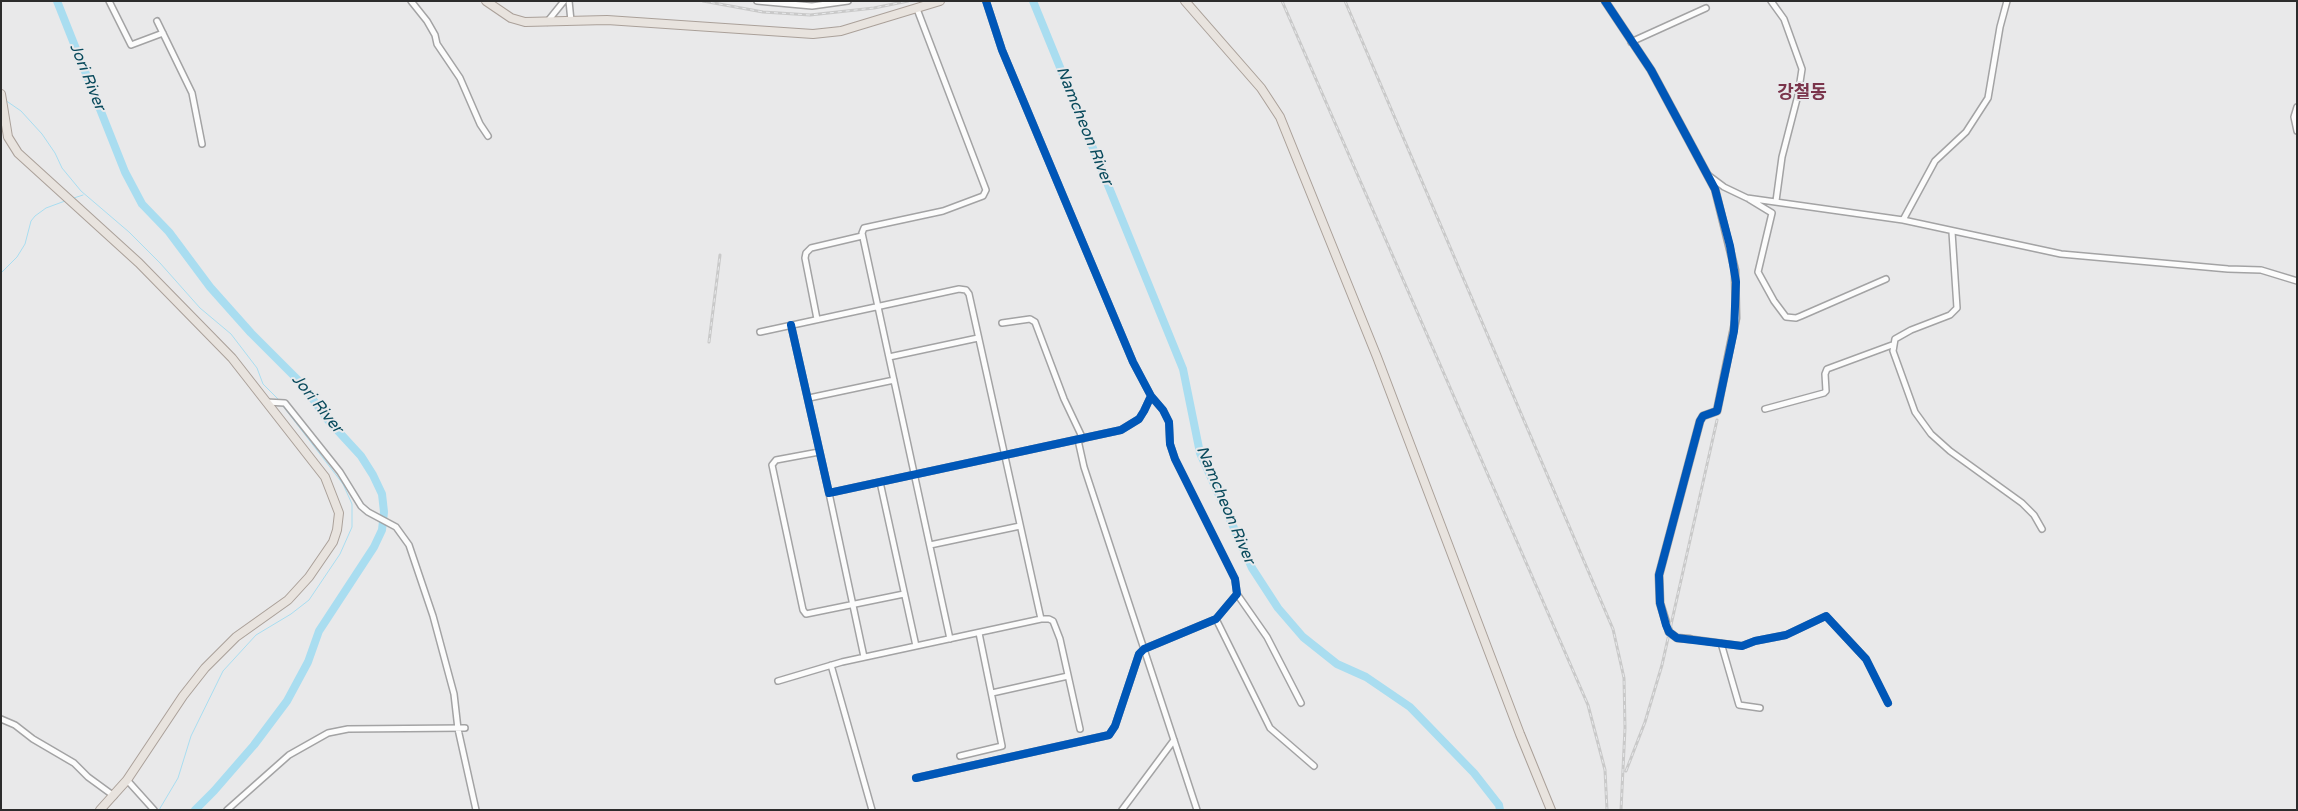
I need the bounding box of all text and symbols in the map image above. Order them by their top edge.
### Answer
water label: Jori River [65,41,109,113]
water label: Namcheon River [1051,64,1117,188]
district label: 강철동 [1777,82,1827,104]
water label: Jori River [287,371,347,437]
water label: Namcheon River [1191,443,1259,567]

